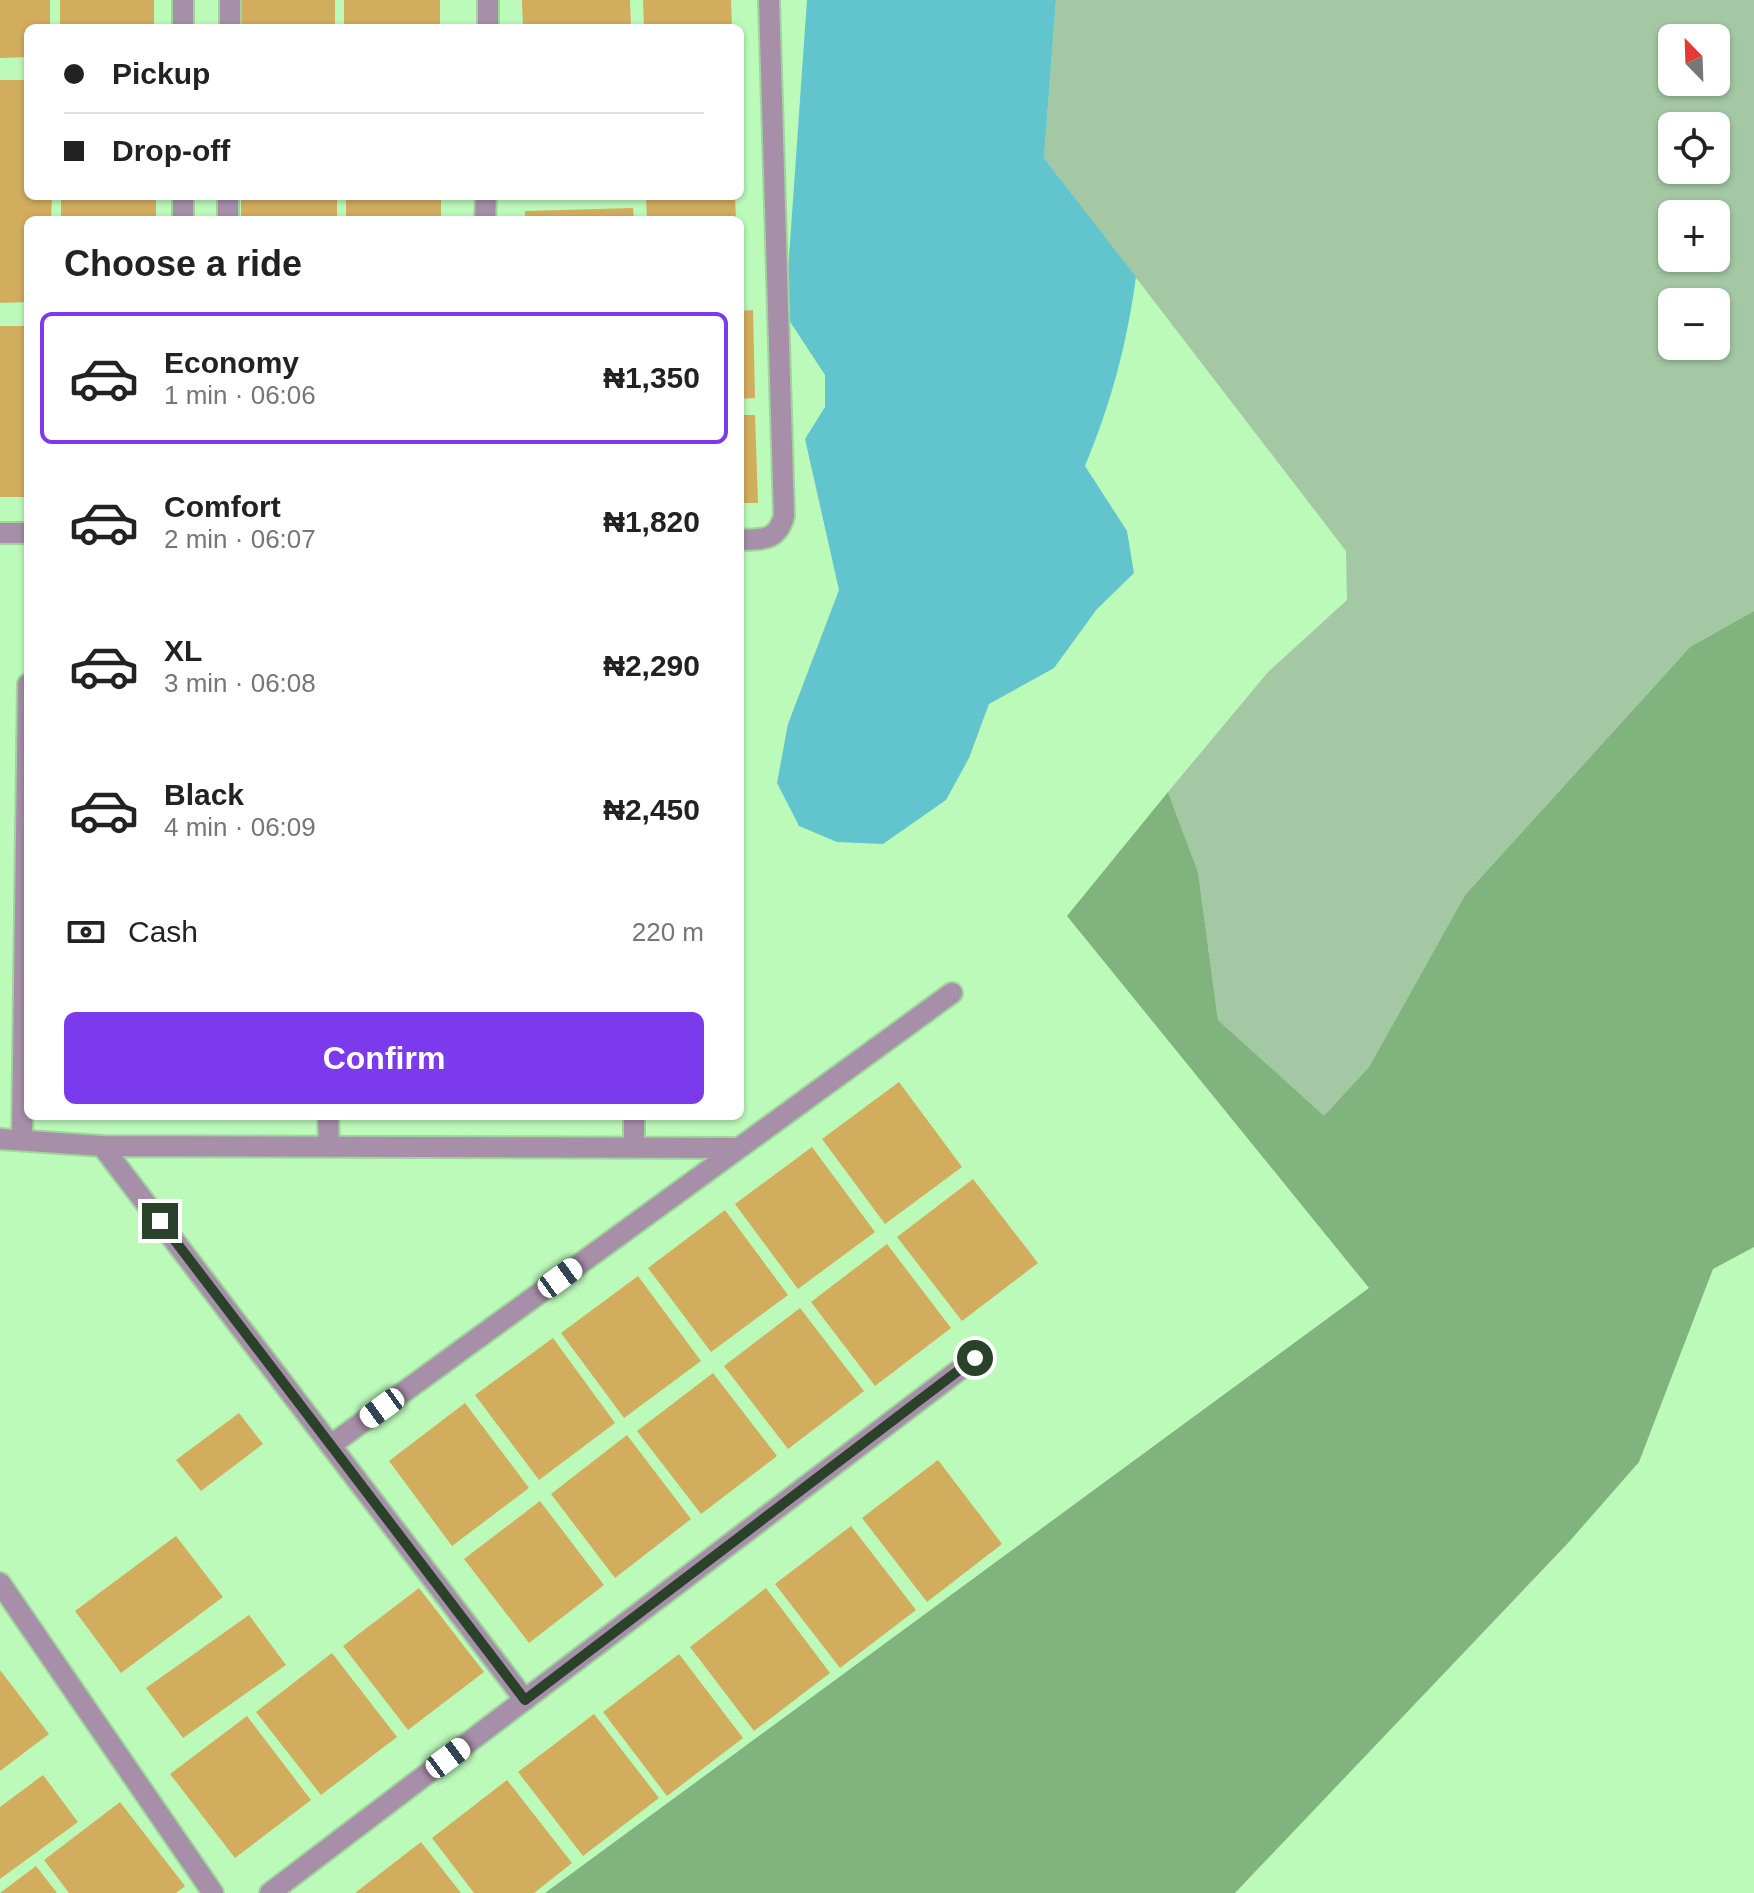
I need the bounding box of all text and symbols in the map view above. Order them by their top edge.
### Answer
north arrow [1658,24,1730,96]
map controls [1658,24,1730,360]
text: Pickup [112,57,210,90]
button: locate [1658,112,1730,184]
text: Drop-off [112,134,230,167]
button: + [1658,200,1730,272]
text: Choose a ride [64,243,302,284]
button: − [1658,288,1730,360]
icon: car [68,342,140,414]
text: Economy [164,346,299,379]
text: ₦1,350 [603,361,700,394]
text: 1 min · 06:06 [164,380,316,410]
icon: car [68,486,140,558]
text: Comfort [164,490,281,523]
text: ₦1,820 [603,505,700,538]
text: 2 min · 06:07 [164,524,316,554]
icon: car [68,630,140,702]
text: XL [164,634,202,667]
text: ₦2,290 [603,649,700,682]
text: 3 min · 06:08 [164,668,316,698]
icon: car [68,774,140,846]
text: Black [164,778,244,811]
text: ₦2,450 [603,793,700,826]
text: 4 min · 06:09 [164,812,316,842]
icon: cash [64,910,108,954]
text: Cash [128,915,198,948]
text: 220 m [632,917,704,947]
button: Confirm [64,1012,704,1104]
route end [142,1203,178,1239]
car [534,1254,586,1302]
route start [957,1340,993,1376]
car [356,1384,408,1432]
car [422,1734,474,1782]

